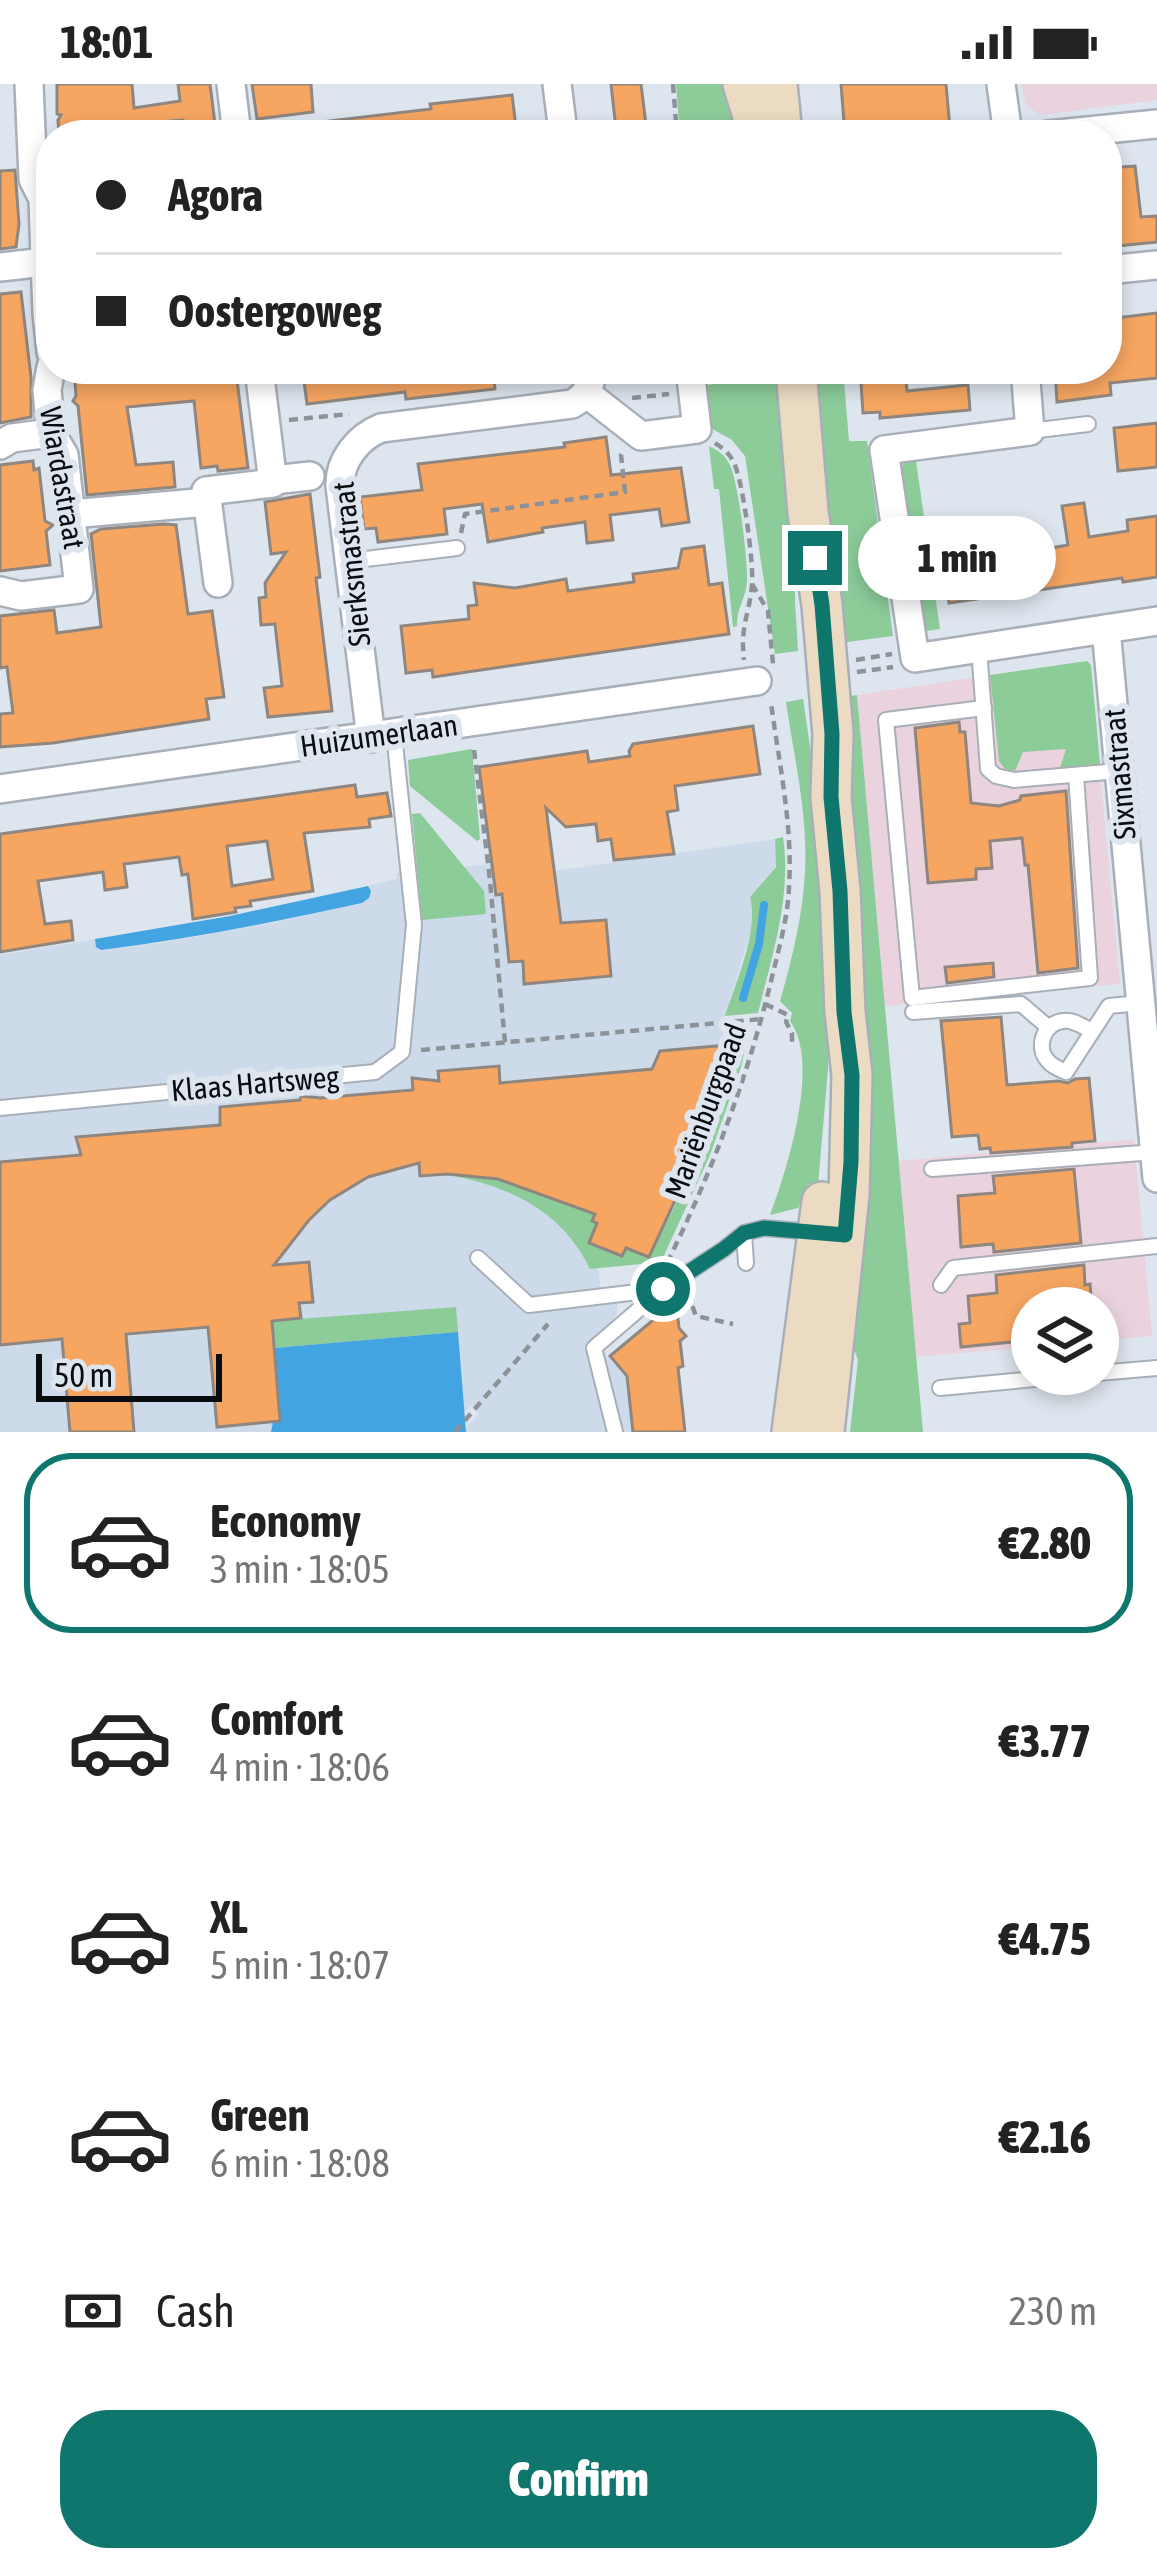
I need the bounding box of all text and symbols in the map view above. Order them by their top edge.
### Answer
text: 18:01 [60,16,154,68]
text: Agora [168,169,263,221]
text: Oostergoweg [168,285,382,337]
street label: Wiardastraat [34,404,92,552]
street label: Sierksmastraat [325,480,377,648]
callout: 1 min [857,516,1055,600]
route end [788,531,842,585]
text: 1 min [917,536,997,580]
street label: Huizumerlaan [298,707,460,763]
street label: Sixmastraat [1096,707,1142,841]
street label: Mariënburgpaad [658,1018,752,1203]
street label: Klaas Hartsweg [169,1059,340,1107]
route start [636,1262,690,1316]
map controls [1011,1287,1119,1395]
button: layers [1011,1287,1119,1395]
scale bar [36,1348,222,1401]
text: 50 m [54,1356,113,1394]
icon: car [66,1489,174,1597]
text: Economy [210,1495,361,1547]
text: €2.80 [999,1517,1091,1569]
text: 3 min · 18:05 [210,1547,390,1591]
icon: car [66,1687,174,1795]
text: Comfort [210,1693,343,1745]
text: €3.77 [999,1715,1091,1767]
text: 4 min · 18:06 [210,1745,390,1789]
icon: car [66,1885,174,1993]
text: XL [210,1891,248,1943]
text: €4.75 [999,1913,1091,1965]
text: 5 min · 18:07 [210,1943,390,1987]
icon: car [66,2083,174,2191]
text: Green [210,2089,310,2141]
text: €2.16 [999,2111,1091,2163]
text: 6 min · 18:08 [210,2141,390,2185]
icon: cash [60,2278,126,2344]
text: Cash [156,2285,235,2337]
text: 230 m [1009,2289,1097,2333]
button: Confirm [60,2410,1097,2548]

